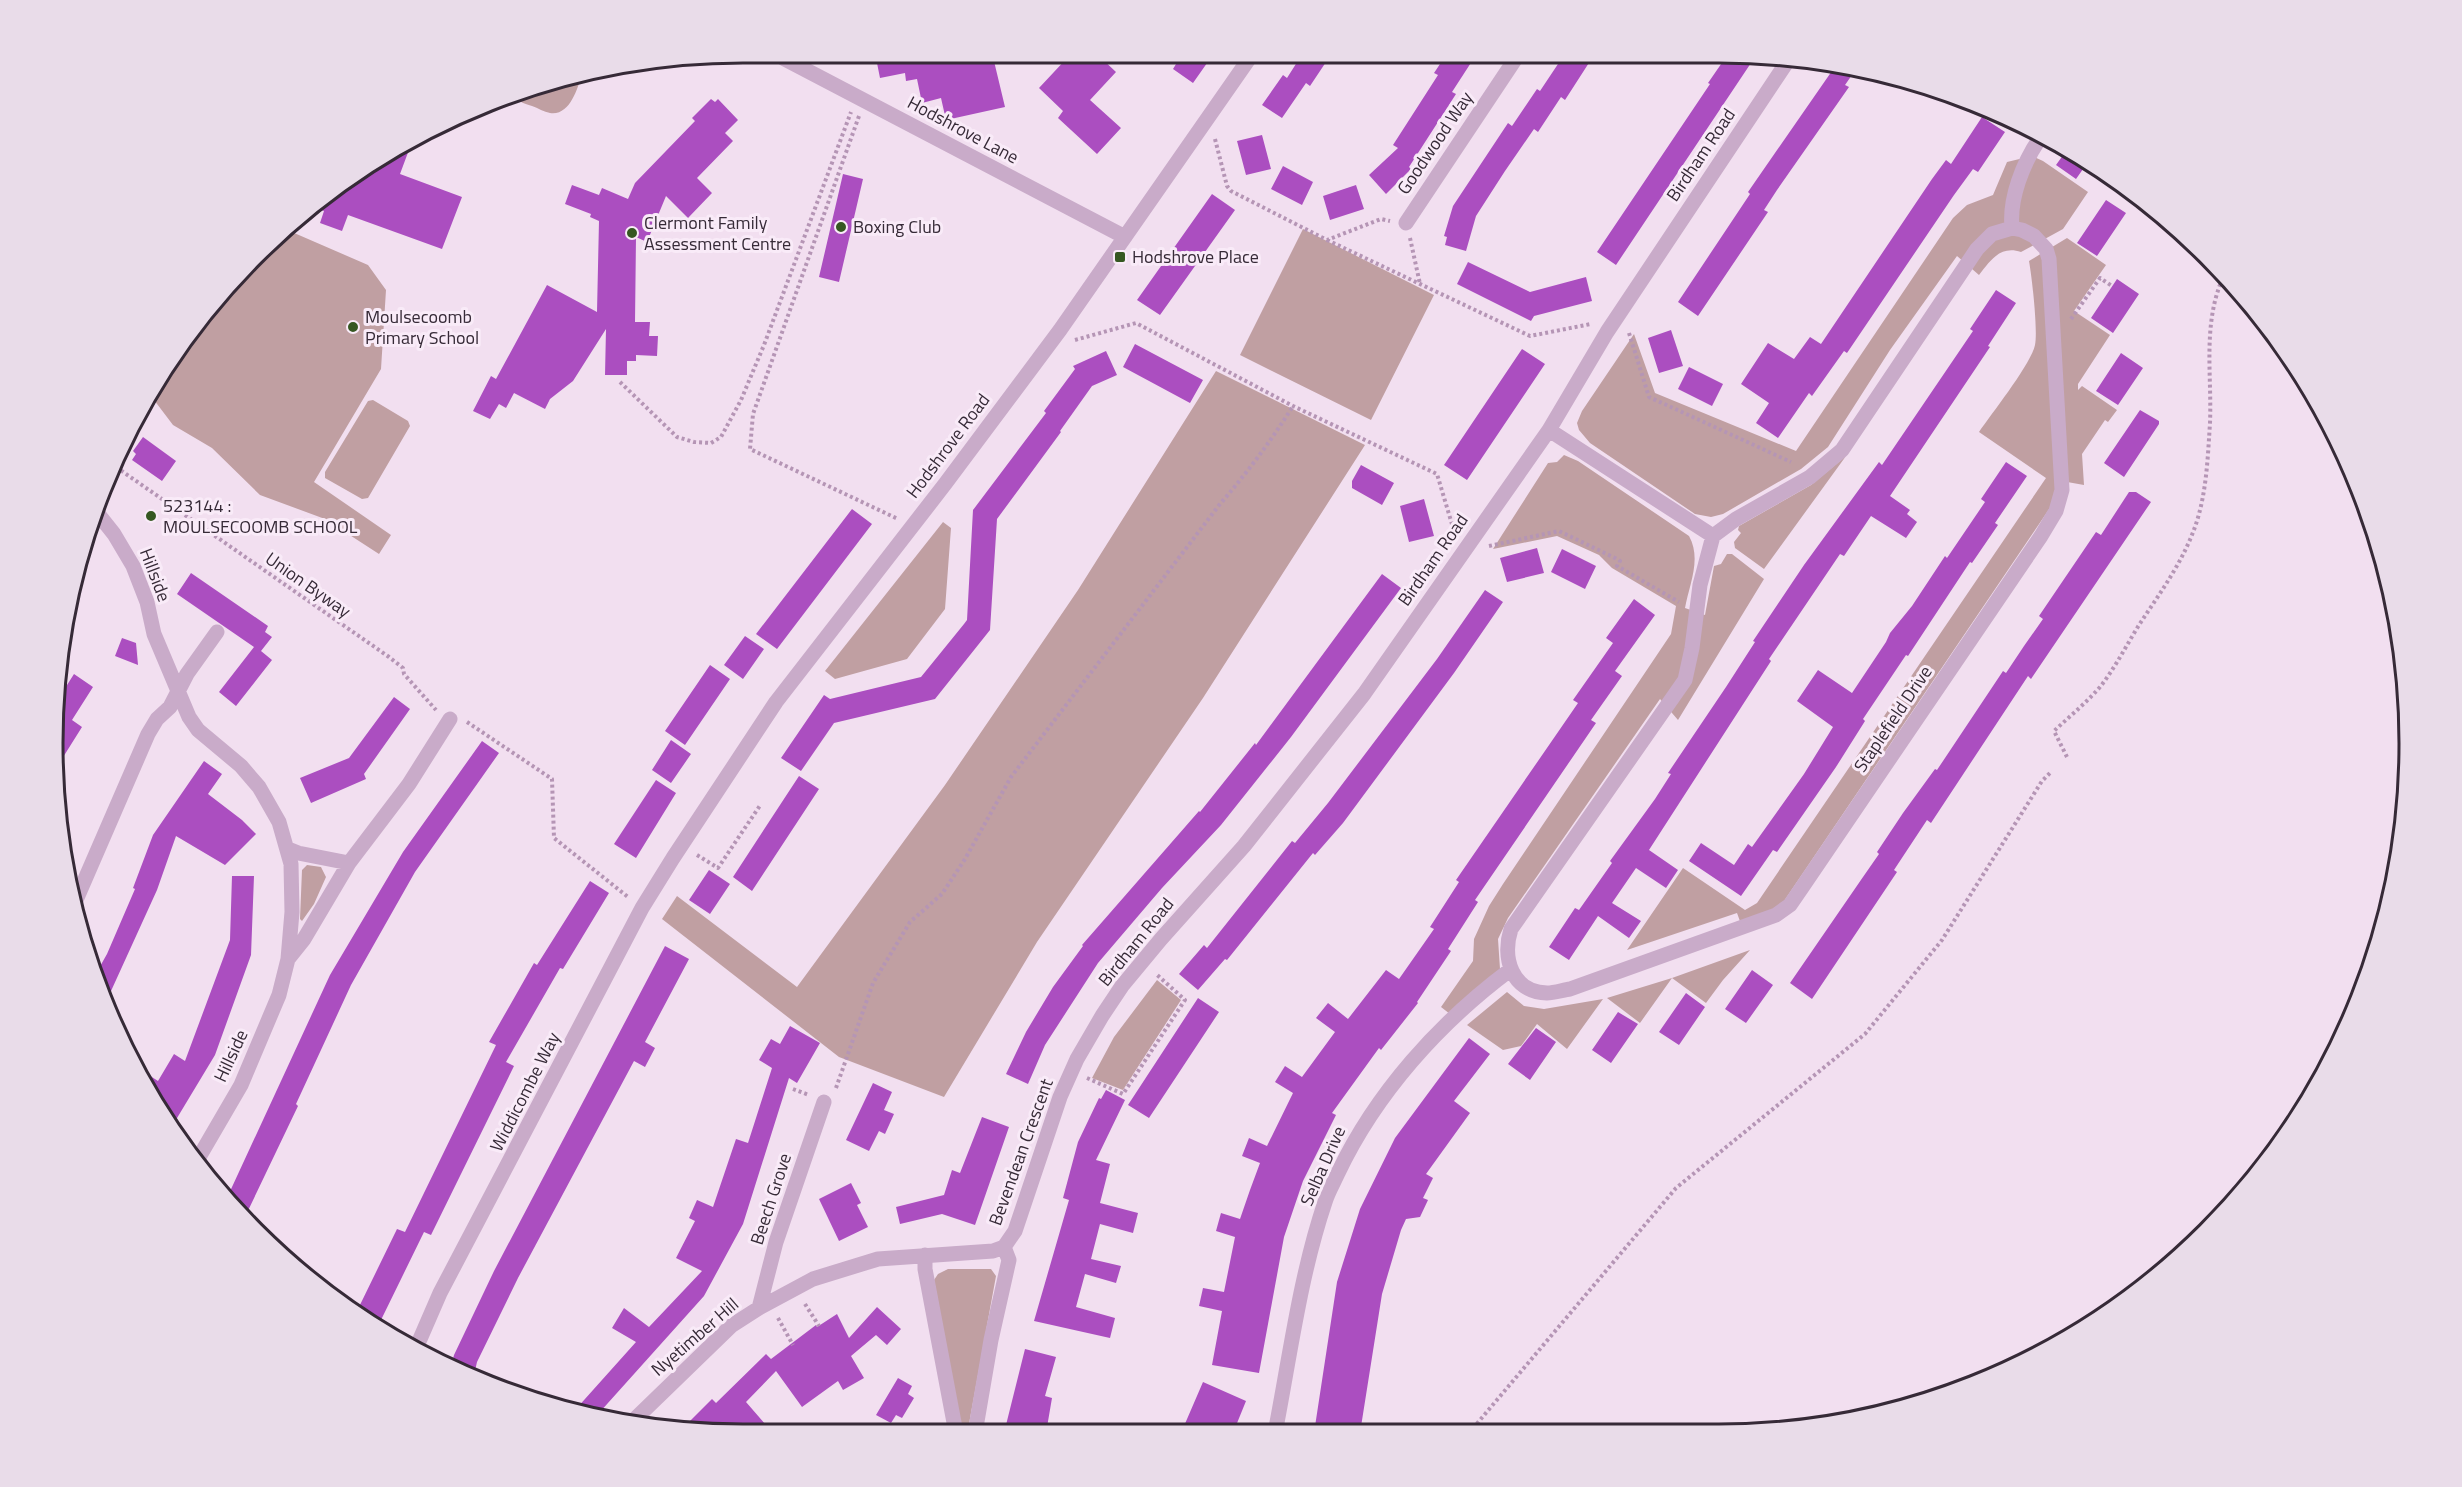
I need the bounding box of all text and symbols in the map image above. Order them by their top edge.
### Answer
street label: Goodwood Way [1390,86,1479,200]
street label: Hodshrove Lane [903,89,1024,170]
street label: Birdham Road [1659,103,1742,207]
place label: Clermont Family Assessment Centre [644,209,791,257]
place label: Boxing Club [853,213,941,240]
marker: Boxing Club [834,220,848,234]
marker: Clermont Family Assessment Centre [625,226,639,240]
place label: Hodshrove Place [1132,243,1259,270]
marker: Hodshrove Place [1113,250,1127,264]
place label: Moulsecoomb Primary School [365,303,479,351]
marker: Moulsecoomb Primary School [346,320,360,334]
street label: Hodshrove Road [899,388,996,504]
place label: 523144 : MOULSECOOMB SCHOOL [163,492,358,540]
street label: Birdham Road [1391,508,1474,611]
marker: 523144 : MOULSECOOMB SCHOOL [144,509,158,523]
street label: Hillside [133,544,178,605]
street label: Union Byway [260,545,357,624]
street label: Staplefield Drive [1847,660,1938,778]
street label: Birdham Road [1091,892,1180,992]
street label: Hillside [207,1025,254,1087]
street label: Widdicombe Way [483,1027,566,1156]
street label: Bevendean Crescent [981,1074,1060,1229]
street label: Selba Drive [1293,1122,1352,1210]
street label: Beech Grove [743,1150,798,1248]
street label: Nyetimber Hill [645,1291,744,1382]

